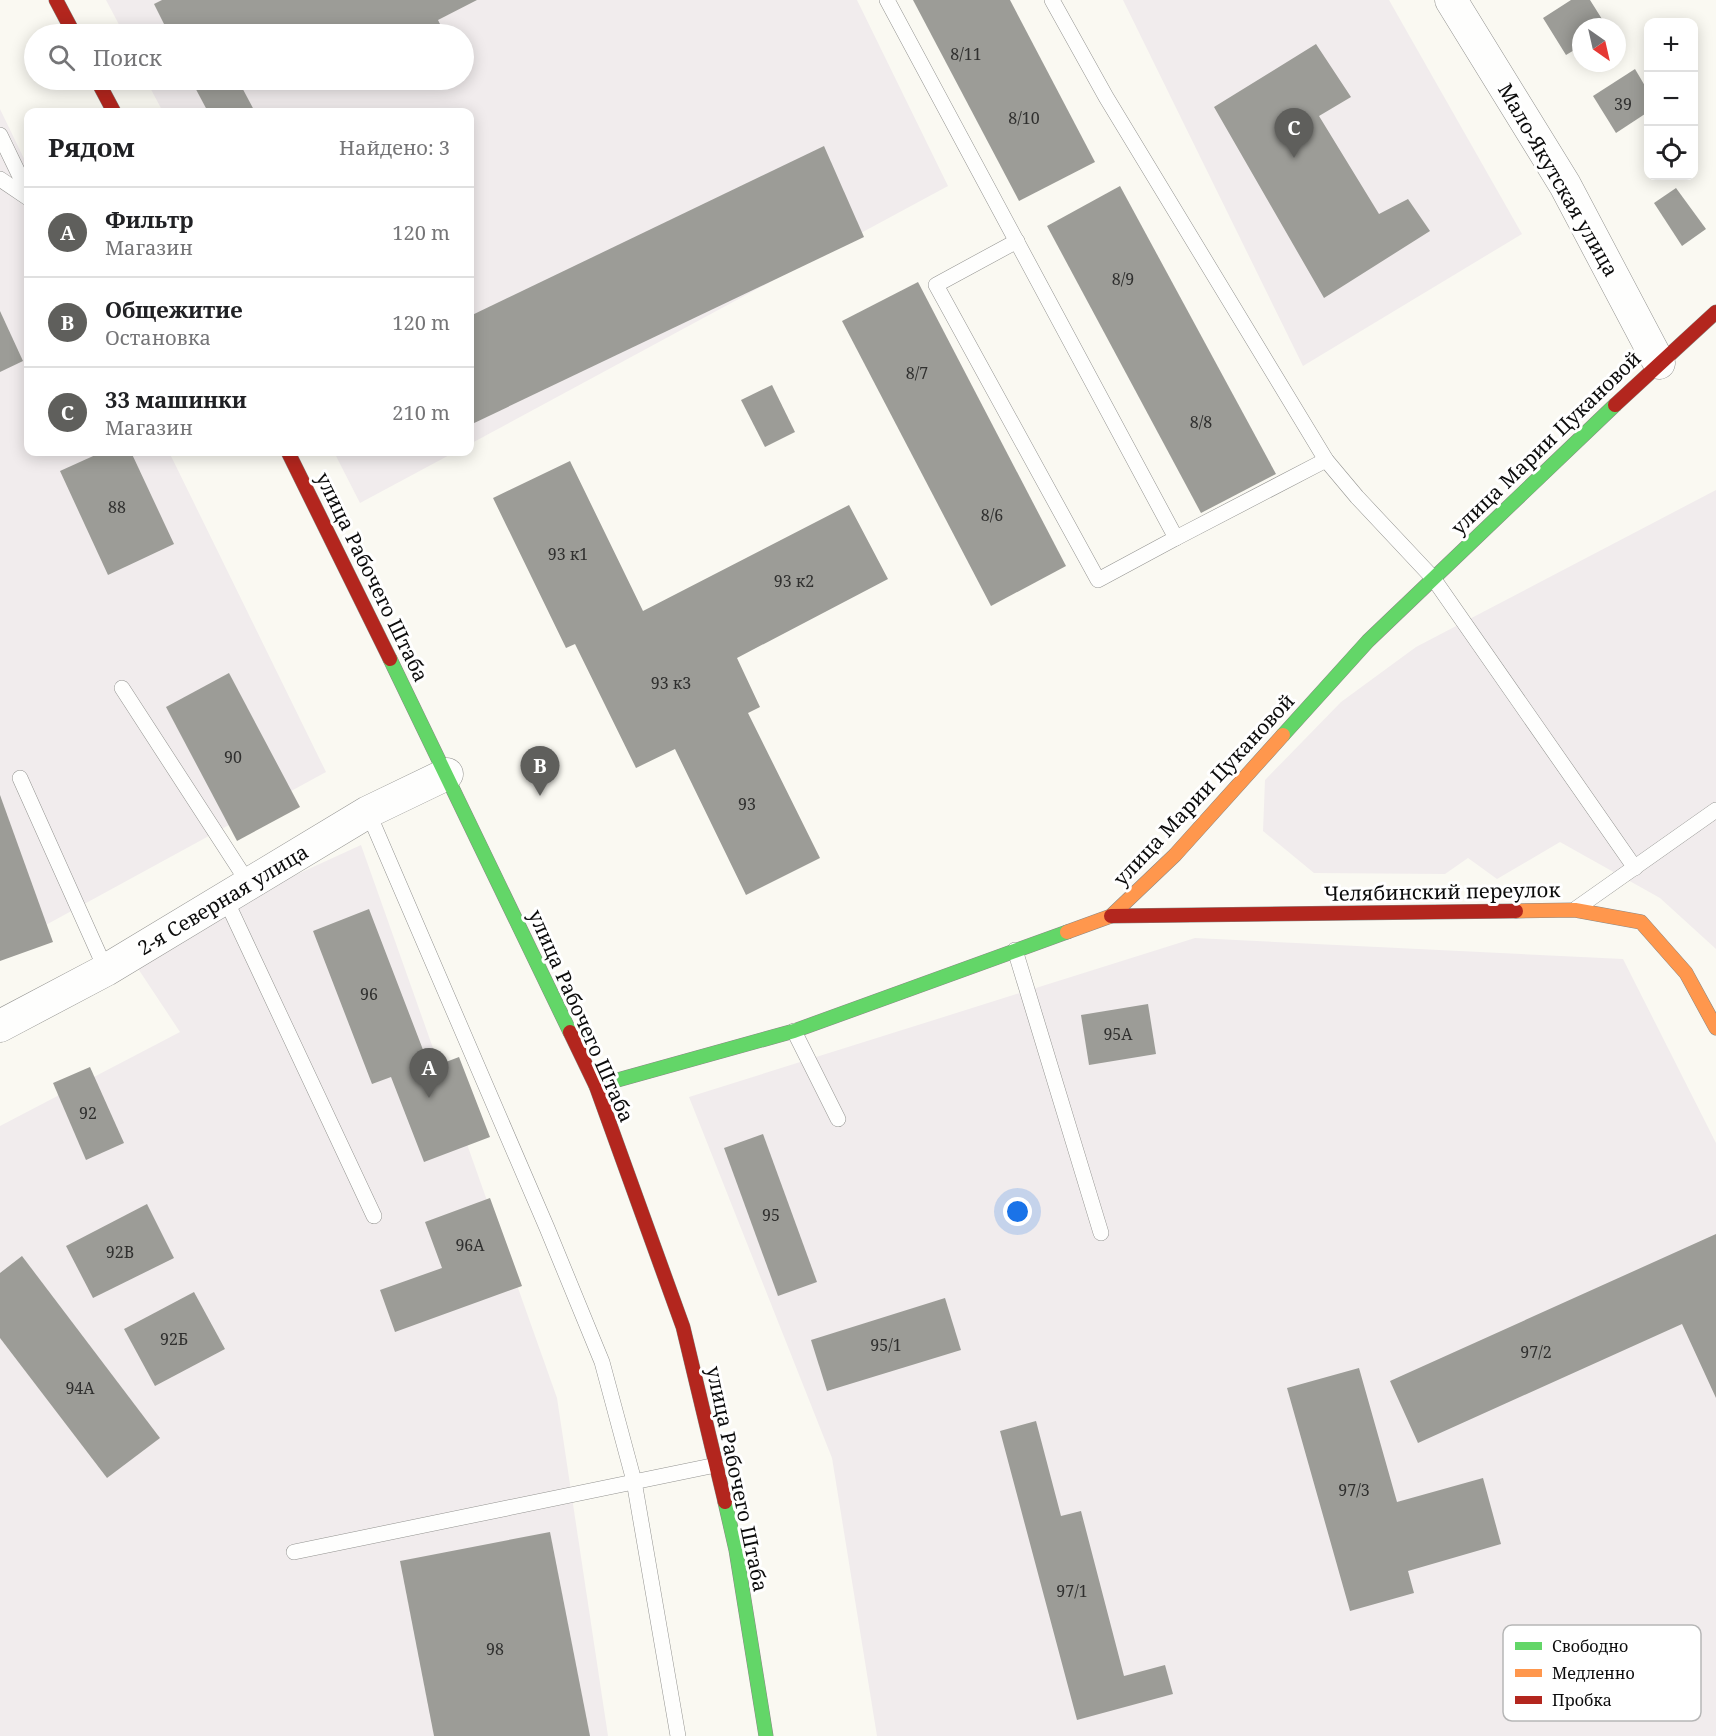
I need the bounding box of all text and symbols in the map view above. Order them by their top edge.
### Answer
north arrow [1572,18,1626,72]
map controls [1644,18,1698,180]
button: + [1644,18,1698,72]
search box [24,24,474,90]
icon: search [45,41,78,74]
text: Поиск [93,42,162,72]
house number: 8/11 [950,43,982,65]
button: − [1644,72,1698,126]
street label: Мало-Якутская улица [1492,78,1625,281]
house number: 39 [1614,93,1632,115]
house number: 8/10 [1008,107,1040,129]
pin: C [1274,108,1314,158]
button: locate [1644,126,1698,180]
text: Рядом [48,129,135,165]
text: Найдено: 3 [339,134,450,161]
text: Фильтр [105,204,193,234]
text: A [60,219,75,246]
text: 120 m [392,219,450,246]
text: Магазин [105,234,193,261]
house number: 8/9 [1112,268,1134,290]
text: Общежитие [105,294,243,324]
text: B [61,309,74,336]
text: 120 m [392,309,450,336]
text: Остановка [105,324,211,351]
street label: улица Марии Цукановой [1445,345,1646,541]
house number: 8/7 [906,362,928,384]
text: 33 машинки [105,384,247,414]
text: C [61,399,74,426]
text: 210 m [392,399,450,426]
house number: 8/8 [1190,411,1212,433]
text: Магазин [105,414,193,441]
street label: улица Рабочего Штаба [310,468,435,686]
house number: 88 [108,496,126,518]
house number: 8/6 [981,504,1003,526]
house number: 93 к1 [548,543,588,565]
house number: 93 к2 [774,570,814,592]
house number: 93 к3 [651,672,691,694]
street label: улица Марии Цукановой [1107,688,1300,892]
house number: 90 [224,746,242,768]
pin: B [520,746,560,796]
house number: 93 [738,793,756,815]
street label: 2-я Северная улица [132,838,313,961]
street label: Челябинский переулок [1324,876,1561,907]
street label: улица Рабочего Штаба [522,905,641,1126]
house number: 96 [360,983,378,1005]
house number: 95А [1103,1023,1133,1045]
pin: A [410,1048,448,1098]
house number: 92 [79,1102,97,1124]
your location [1003,1197,1032,1226]
house number: 95 [762,1204,780,1226]
house number: 96А [455,1234,485,1256]
house number: 92В [106,1241,134,1263]
house number: 92Б [160,1328,188,1350]
house number: 95/1 [870,1334,902,1356]
house number: 97/2 [1520,1341,1552,1363]
street label: улица Рабочего Штаба [700,1364,775,1594]
house number: 94А [65,1377,95,1399]
house number: 97/3 [1338,1479,1370,1501]
house number: 97/1 [1056,1580,1088,1602]
legend [1503,1625,1701,1721]
text: Свободно [1552,1635,1628,1657]
house number: 98 [486,1638,504,1660]
text: Медленно [1552,1662,1635,1684]
text: Пробка [1552,1689,1612,1711]

